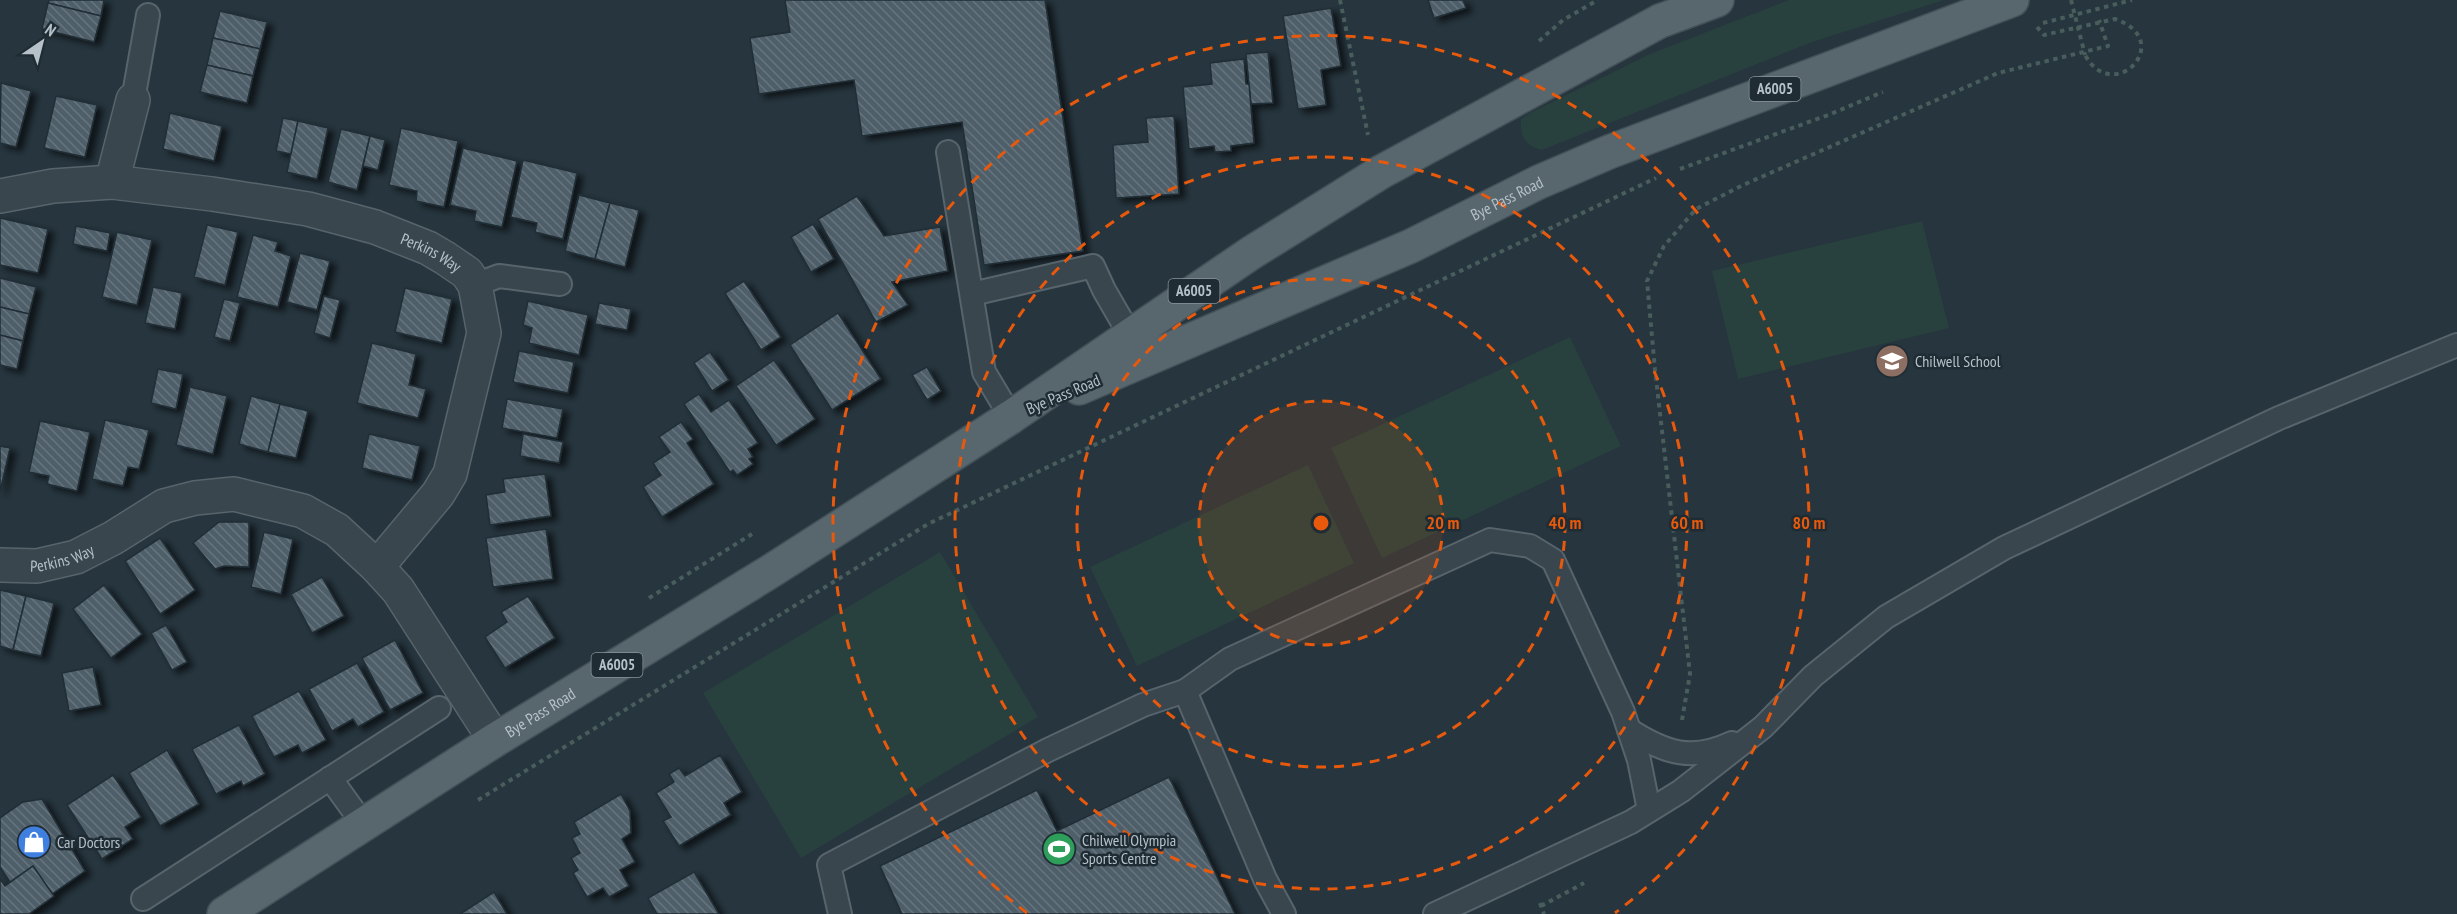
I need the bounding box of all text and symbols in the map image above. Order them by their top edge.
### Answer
north arrow [12,12,72,72]
text: N [41,19,60,40]
road number: A6005 [1750,77,1800,101]
street label: Bye Pass Road [1467,172,1546,225]
street label: Perkins Way [398,228,465,276]
road number: A6005 [1168,279,1220,303]
school or university icon: Chilwell School [1874,343,1910,379]
place label: Chilwell School [1915,351,2001,371]
street label: Bye Pass Road [1023,369,1103,418]
text: 20 m [1427,511,1459,534]
text: 40 m [1549,511,1581,534]
text: 60 m [1671,511,1703,534]
text: 80 m [1793,511,1825,534]
centre of rings [1311,513,1331,533]
street label: Perkins Way [30,540,97,576]
road number: A6005 [592,653,642,677]
street label: Bye Pass Road [502,683,579,741]
shop icon: Car Doctors [16,824,52,860]
place label: Chilwell Olympia Sports Centre [1082,830,1176,868]
sports icon: Chilwell Olympia Sports Centre [1041,831,1077,867]
place label: Car Doctors [57,832,120,852]

